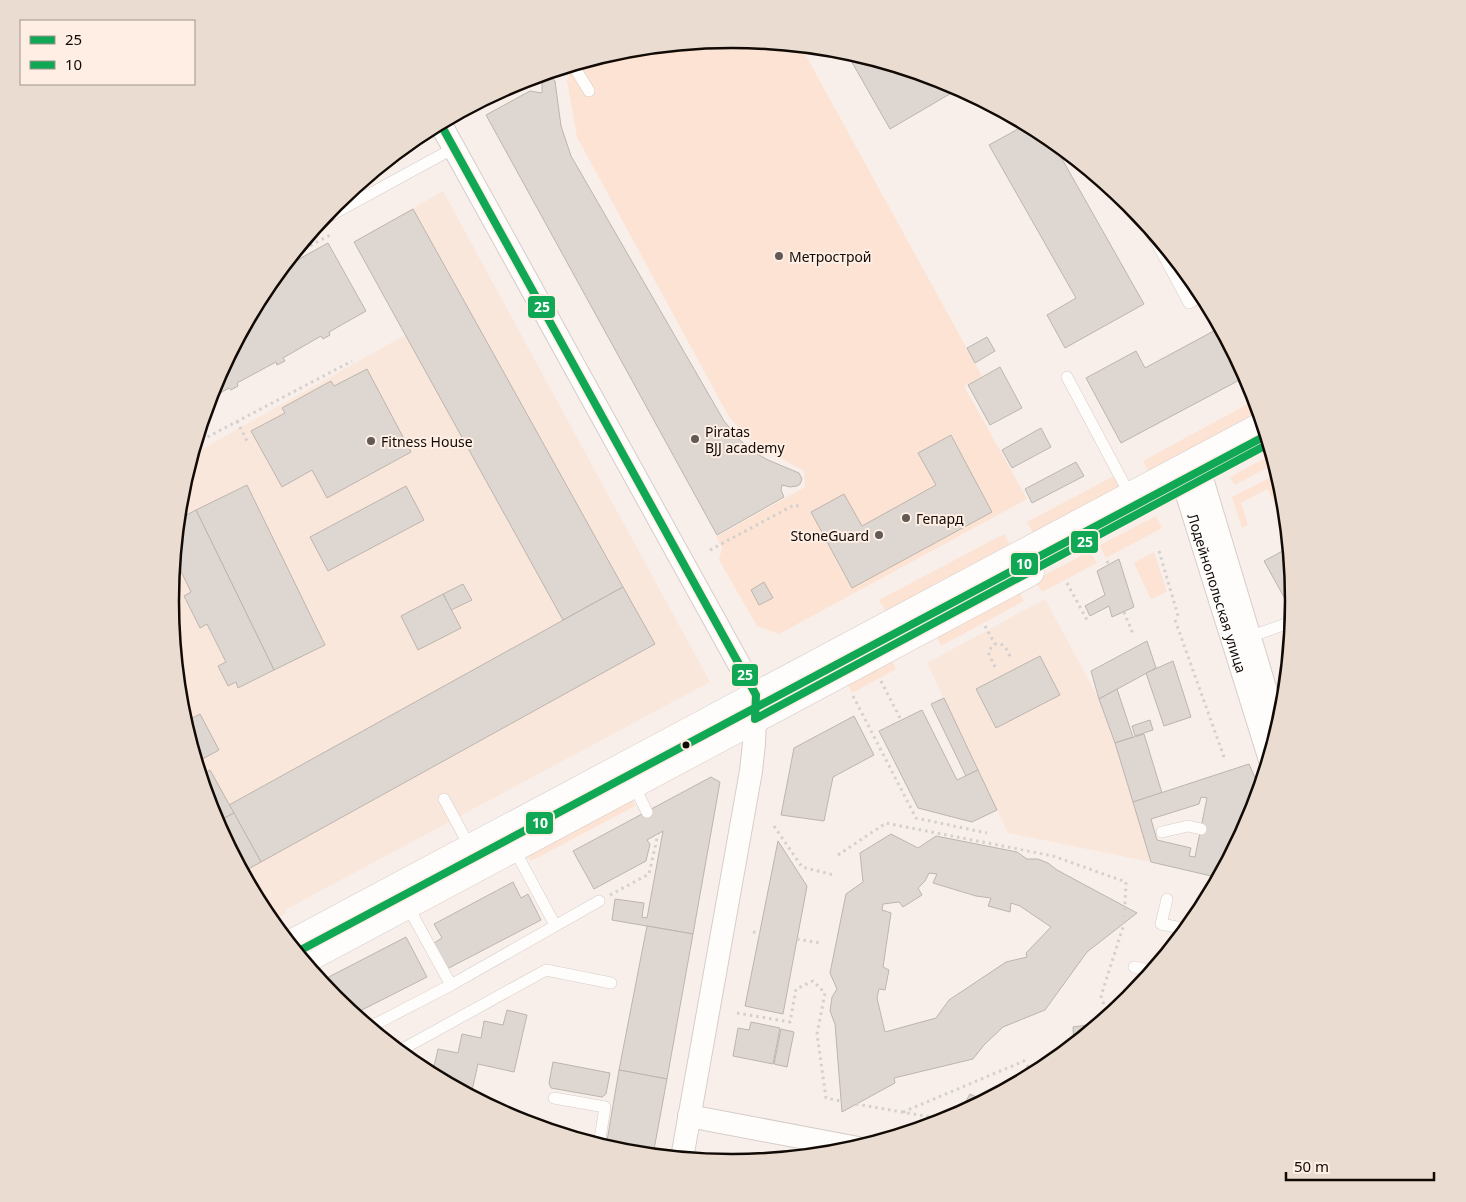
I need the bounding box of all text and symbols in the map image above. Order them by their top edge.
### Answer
legend [20,20,195,85]
text: 25 [65,29,82,49]
text: 10 [65,54,82,74]
place label: Метрострой [789,247,872,266]
marker: Метрострой [773,250,785,262]
line badge: 25 [527,295,556,319]
text: 25 [534,297,550,316]
place label: Piratas BJJ academy [705,422,785,457]
place label: Fitness House [381,432,473,451]
marker: Piratas BJJ academy [689,433,701,445]
marker: Fitness House [365,435,377,447]
place label: Гепард [916,509,964,528]
street label: Лодейнопольская улица [1184,511,1252,675]
marker: Гепард [900,512,912,524]
place label: StoneGuard [790,526,869,545]
marker: StoneGuard [873,529,885,541]
line badge: 25 [1070,530,1099,554]
text: 25 [1077,532,1093,551]
line badge: 10 [1010,552,1039,576]
text: 10 [1016,554,1032,573]
line badge: 25 [731,663,759,687]
text: 25 [737,665,753,684]
unlabelled marker [681,740,691,750]
line badge: 10 [525,811,554,835]
text: 10 [532,813,548,832]
scale bar [1286,1150,1434,1182]
text: 50 m [1294,1156,1329,1176]

